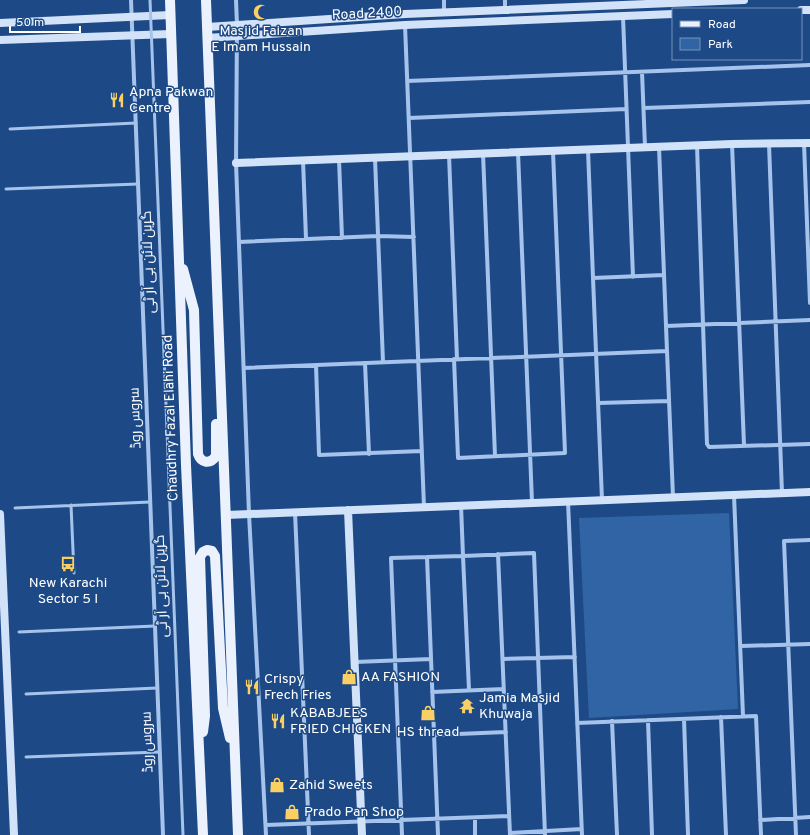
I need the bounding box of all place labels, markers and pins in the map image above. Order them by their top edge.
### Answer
mosque icon: Masjid Faizan E Imam Hussain [252,3,270,21]
place label: Masjid Faizan E Imam Hussain [211,23,311,56]
place label: Apna Pakwan Centre [129,84,213,117]
restaurant icon: Apna Pakwan Centre [108,91,126,109]
bus stop icon: New Karachi Sector 5 I [59,555,77,573]
place label: New Karachi Sector 5 I [29,575,107,608]
shop icon: AA FASHION [340,668,358,686]
place label: AA FASHION [361,669,440,686]
place label: Crispy Frech Fries [264,671,332,704]
restaurant icon: Crispy Frech Fries [243,678,261,696]
place label: Jamia Masjid Khuwaja [479,690,560,723]
temple icon: Jamia Masjid Khuwaja [458,697,476,715]
shop icon: HS thread [419,704,437,722]
place label: KABABJEES FRIED CHICKEN [290,705,391,738]
restaurant icon: KABABJEES FRIED CHICKEN [269,712,287,730]
place label: HS thread [397,724,459,741]
shop icon: Zahid Sweets [268,776,286,794]
place label: Zahid Sweets [289,777,373,794]
shop icon: Prado Pan Shop [283,803,301,821]
place label: Prado Pan Shop [304,804,404,821]

